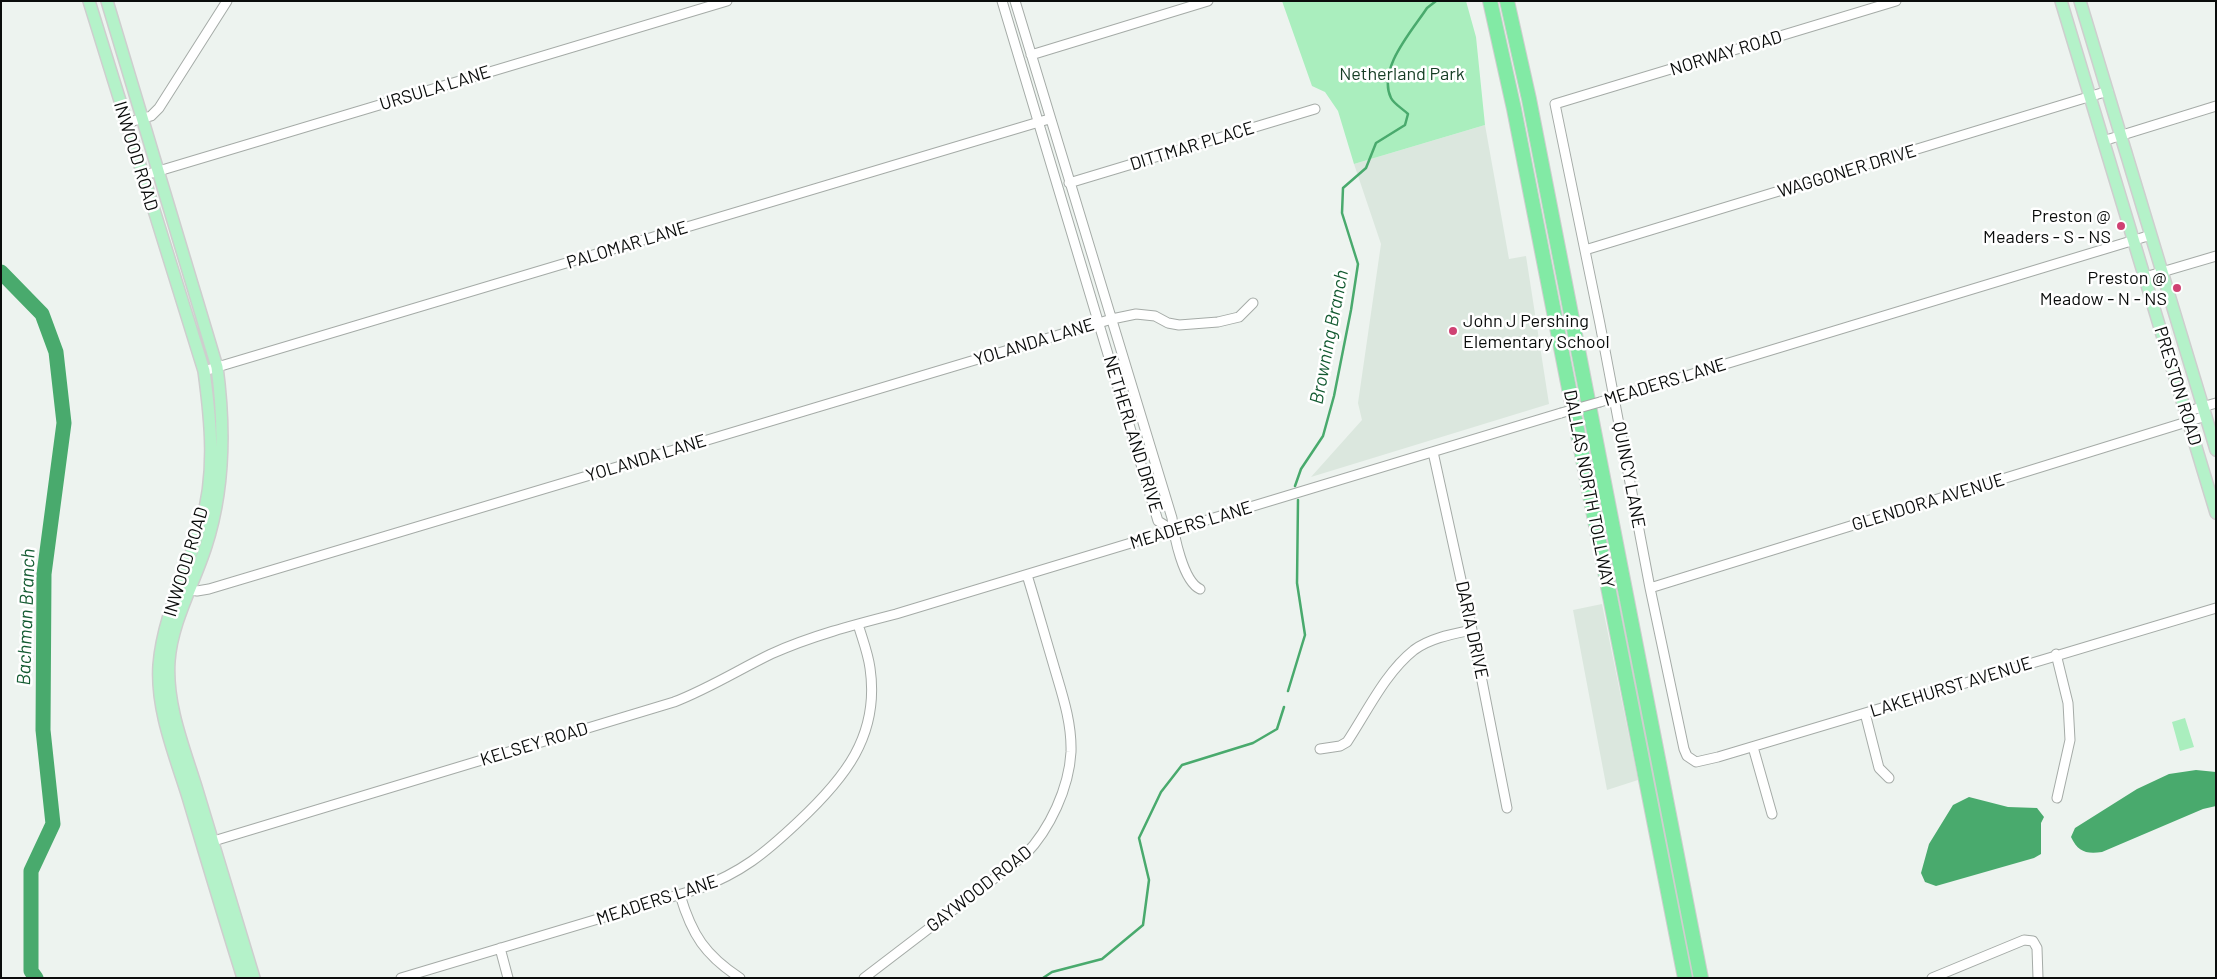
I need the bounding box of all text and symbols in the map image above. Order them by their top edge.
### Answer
street label: NORWAY ROAD [1667,26,1785,80]
street label: URSULA LANE [377,61,493,115]
park label: Netherland Park [1339,63,1465,85]
street label: INWOOD ROAD [109,99,163,213]
street label: DITTMAR PLACE [1127,117,1257,175]
street label: WAGGONER DRIVE [1775,140,1919,202]
place label: Preston @ Meaders - S - NS [1983,205,2111,248]
street label: PALOMAR LANE [564,216,690,274]
marker: Preston @ Meaders - S - NS [2115,220,2127,232]
place label: Preston @ Meadow - N - NS [2040,267,2167,310]
water label: Browning Branch [1305,268,1353,406]
marker: Preston @ Meadow - N - NS [2171,282,2183,294]
place label: John J Pershing Elementary School [1463,310,1610,352]
street label: YOLANDA LANE [971,313,1097,371]
street label: PRESTON ROAD [2150,324,2206,448]
marker: John J Pershing Elementary School [1447,325,1459,337]
street label: NETHERLAND DRIVE [1099,353,1167,515]
street label: MEADERS LANE [1601,353,1729,411]
street label: DALLAS NORTH TOLLWAY [1559,388,1619,590]
street label: QUINCY LANE [1608,420,1650,530]
street label: YOLANDA LANE [583,429,709,487]
street label: GLENDORA AVENUE [1849,468,2007,536]
street label: MEADERS LANE [1127,496,1255,554]
street label: INWOOD ROAD [159,505,213,619]
water label: Bachman Branch [12,548,40,686]
street label: DARIA DRIVE [1451,579,1493,681]
street label: LAKEHURST AVENUE [1867,652,2035,722]
street label: KELSEY ROAD [477,717,591,771]
street label: GAYWOOD ROAD [922,841,1036,937]
street label: MEADERS LANE [593,870,721,930]

